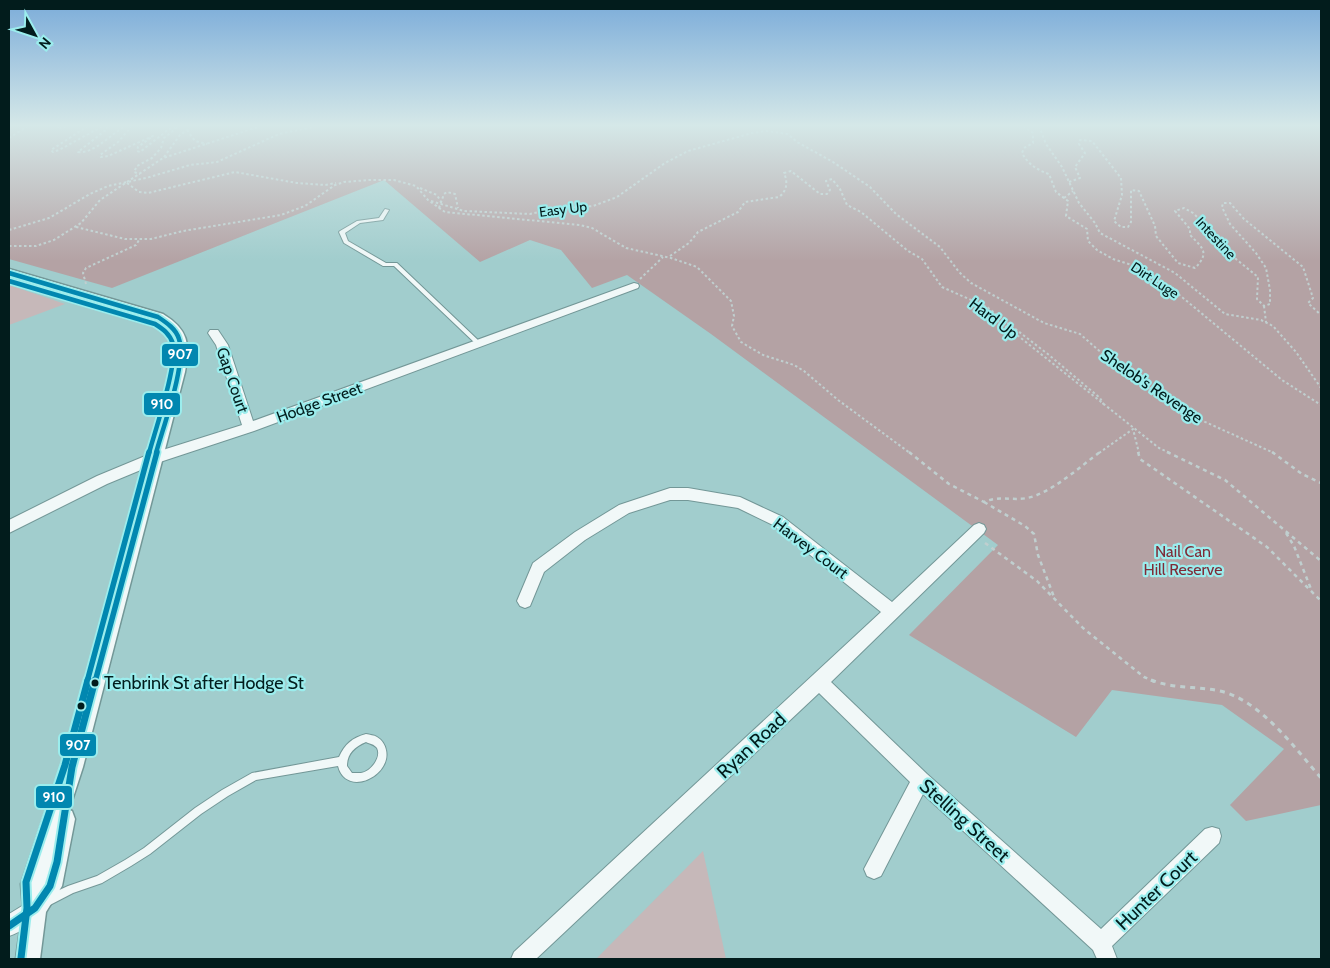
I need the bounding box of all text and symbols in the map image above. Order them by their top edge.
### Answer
north arrow [10,10,60,60]
text: N [35,34,55,53]
street label: Easy Up [538,197,588,221]
street label: Intestine [1192,213,1240,263]
street label: Dirt Luge [1128,258,1182,302]
street label: Hard Up [965,294,1022,343]
line badge: 907 [161,343,199,367]
text: 907 [168,345,193,363]
street label: Gap Court [212,345,253,416]
street label: Shelob's Revenge [1097,345,1206,427]
street label: Hodge Street [274,378,365,427]
line badge: 910 [143,392,181,416]
text: 910 [151,395,174,413]
street label: Harvey Court [770,514,852,583]
park label: Nail Can Hill Reserve [1143,542,1223,579]
place label: Tenbrink St after Hodge St [104,672,304,694]
marker: Tenbrink St after Hodge St [90,678,100,688]
unlabelled marker [76,701,86,711]
street label: Ryan Road [712,708,791,783]
line badge: 907 [59,733,97,757]
text: 907 [66,736,91,754]
street label: Stelling Street [915,774,1015,867]
line badge: 910 [35,785,73,809]
text: 910 [43,788,66,806]
street label: Hunter Court [1111,845,1202,935]

